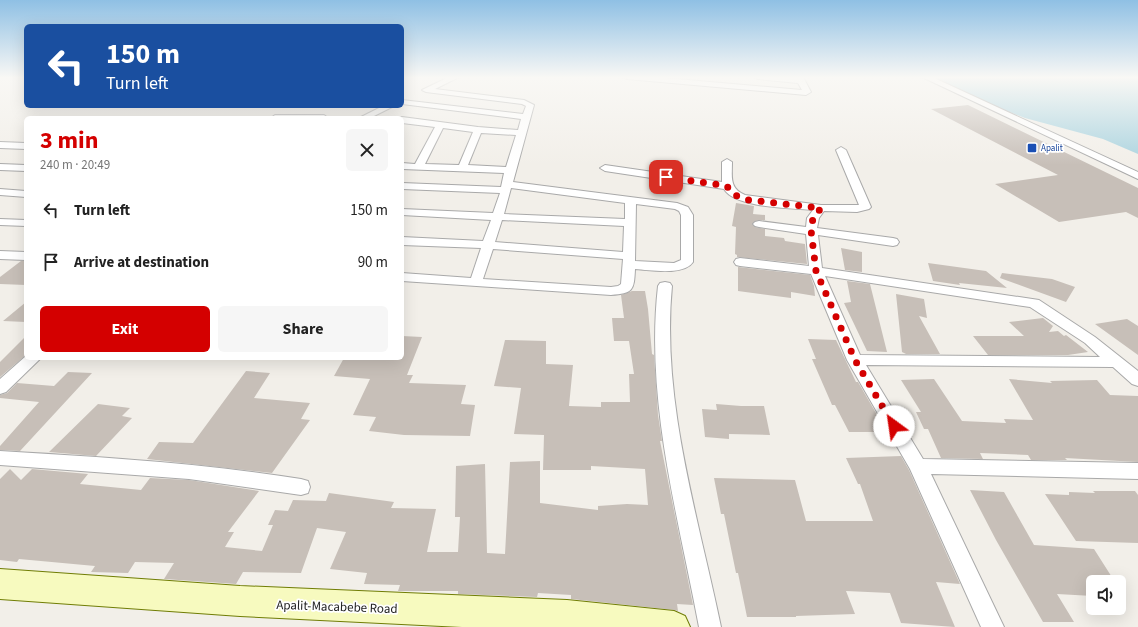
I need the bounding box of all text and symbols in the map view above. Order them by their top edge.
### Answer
text: 150 m [106,34,180,74]
icon: left [40,40,92,92]
text: Turn left [106,71,168,96]
text: 3 min [40,123,98,158]
button: close [346,129,388,171]
marker: Apalit [1026,142,1038,154]
place label: Apalit [1041,142,1063,155]
text: 240 m · 20:49 [40,156,110,174]
pin [649,160,683,194]
icon: arrive [655,166,677,188]
icon: left [40,199,62,221]
text: Turn left [74,200,130,221]
text: 150 m [350,200,388,221]
icon: arrive [40,251,62,273]
text: Arrive at destination [74,252,209,273]
text: 90 m [358,252,388,273]
button: Exit [40,306,210,352]
button: Share [218,306,388,352]
position arrow [873,405,915,447]
map controls [1086,575,1126,615]
button: sound [1086,575,1126,615]
street label: Apalit-Macabebe Road [276,596,398,618]

